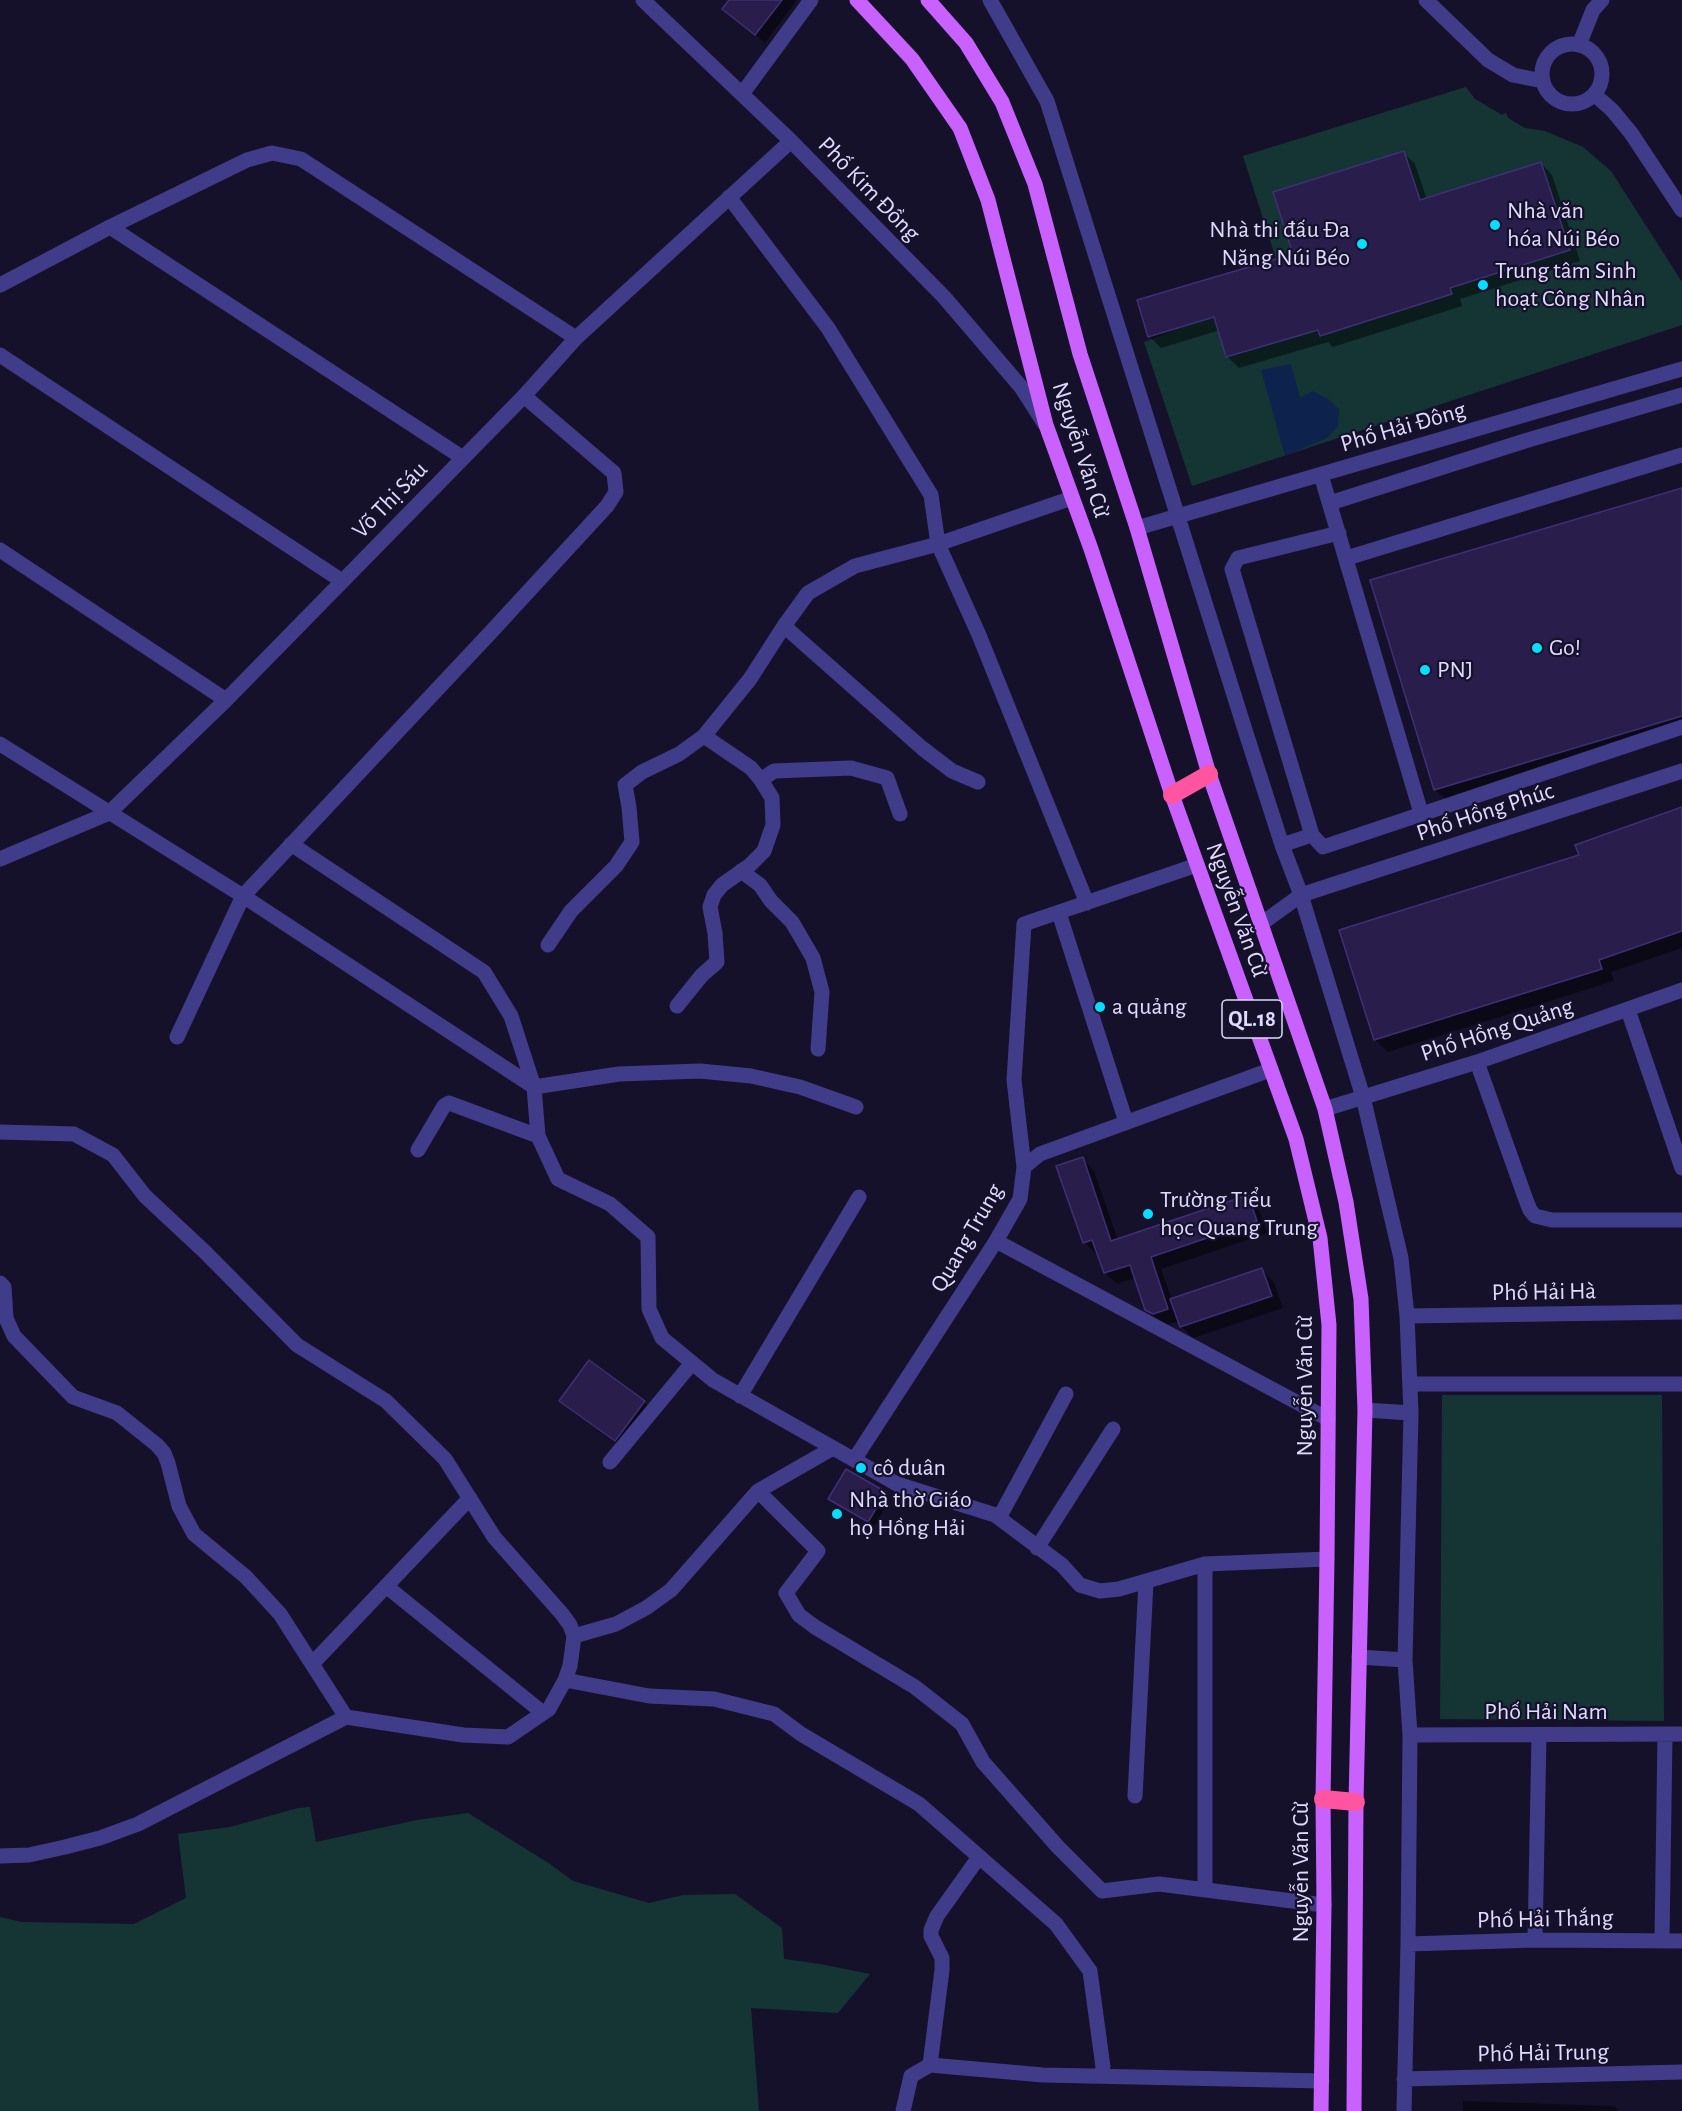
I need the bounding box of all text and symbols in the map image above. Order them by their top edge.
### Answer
street label: Phố Kim Đồng [812,131,926,247]
place label: Nhà văn hóa Núi Béo [1507,197,1620,253]
place label: Nhà thi đấu Đa Năng Núi Béo [1209,216,1350,272]
marker: Nhà văn hóa Núi Béo [1488,218,1502,232]
marker: Nhà thi đấu Đa Năng Núi Béo [1355,237,1369,251]
place label: Trung tâm Sinh hoạt Công Nhân [1495,257,1646,313]
marker: Trung tâm Sinh hoạt Công Nhân [1476,278,1490,292]
street label: Nguyễn Văn Cừ [1045,378,1117,522]
street label: Phố Hải Đông [1337,395,1469,459]
street label: Võ Thị Sáu [346,455,434,545]
place label: Go! [1549,634,1581,662]
marker: Go! [1530,641,1544,655]
place label: PNJ [1437,656,1473,684]
marker: PNJ [1418,663,1432,677]
street label: Phố Hồng Phúc [1413,776,1557,848]
street label: Nguyễn Văn Cừ [1199,839,1275,981]
street label: Phố Hồng Quảng [1417,992,1577,1068]
place label: a quảng [1112,993,1186,1021]
marker: a quảng [1093,1000,1107,1014]
road number: QL.18 [1222,1000,1282,1038]
street label: Quang Trung [924,1179,1010,1297]
place label: Trường Tiểu học Quang Trung [1160,1186,1318,1242]
marker: Trường Tiểu học Quang Trung [1141,1207,1155,1221]
street label: Phố Hải Hà [1491,1277,1597,1307]
street label: Nguyễn Văn Cừ [1291,1315,1319,1457]
place label: cô duân [873,1454,946,1482]
marker: cô duân [854,1461,868,1475]
place label: Nhà thờ Giáo họ Hồng Hải [849,1486,972,1542]
marker: Nhà thờ Giáo họ Hồng Hải [830,1507,844,1521]
street label: Phố Hải Nam [1484,1698,1608,1726]
street label: Nguyễn Văn Cừ [1287,1801,1315,1943]
street label: Phố Hải Thắng [1477,1903,1613,1935]
street label: Phố Hải Trung [1477,2037,1609,2069]

